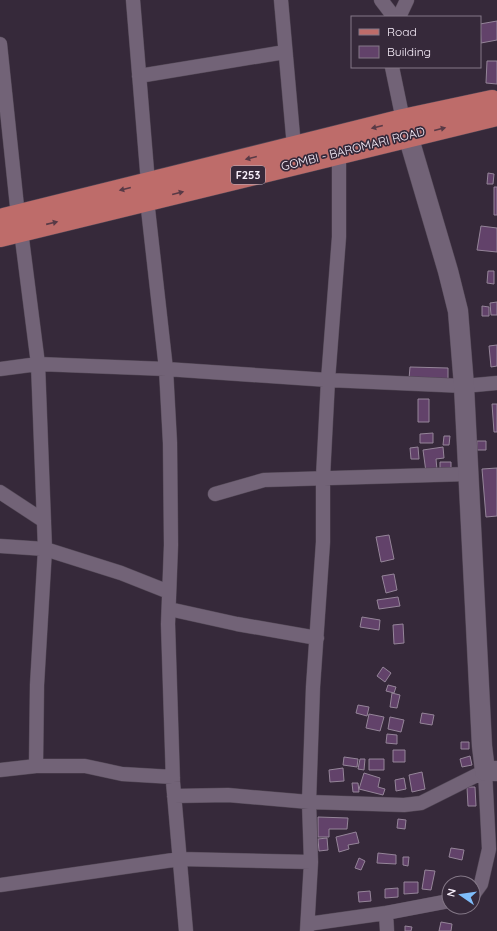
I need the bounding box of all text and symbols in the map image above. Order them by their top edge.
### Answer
legend [351,16,481,68]
text: Road [387,24,417,39]
text: Building [387,44,431,59]
street label: GOMBI - BAROMARI ROAD [279,123,427,174]
one-way arrow [371,124,383,130]
one-way arrow [434,125,446,131]
one-way arrow [244,155,257,161]
road number: F253 [231,166,265,184]
one-way arrow [118,187,131,193]
one-way arrow [172,189,184,195]
one-way arrow [45,220,58,226]
north arrow [441,875,481,915]
text: N [444,887,459,898]

